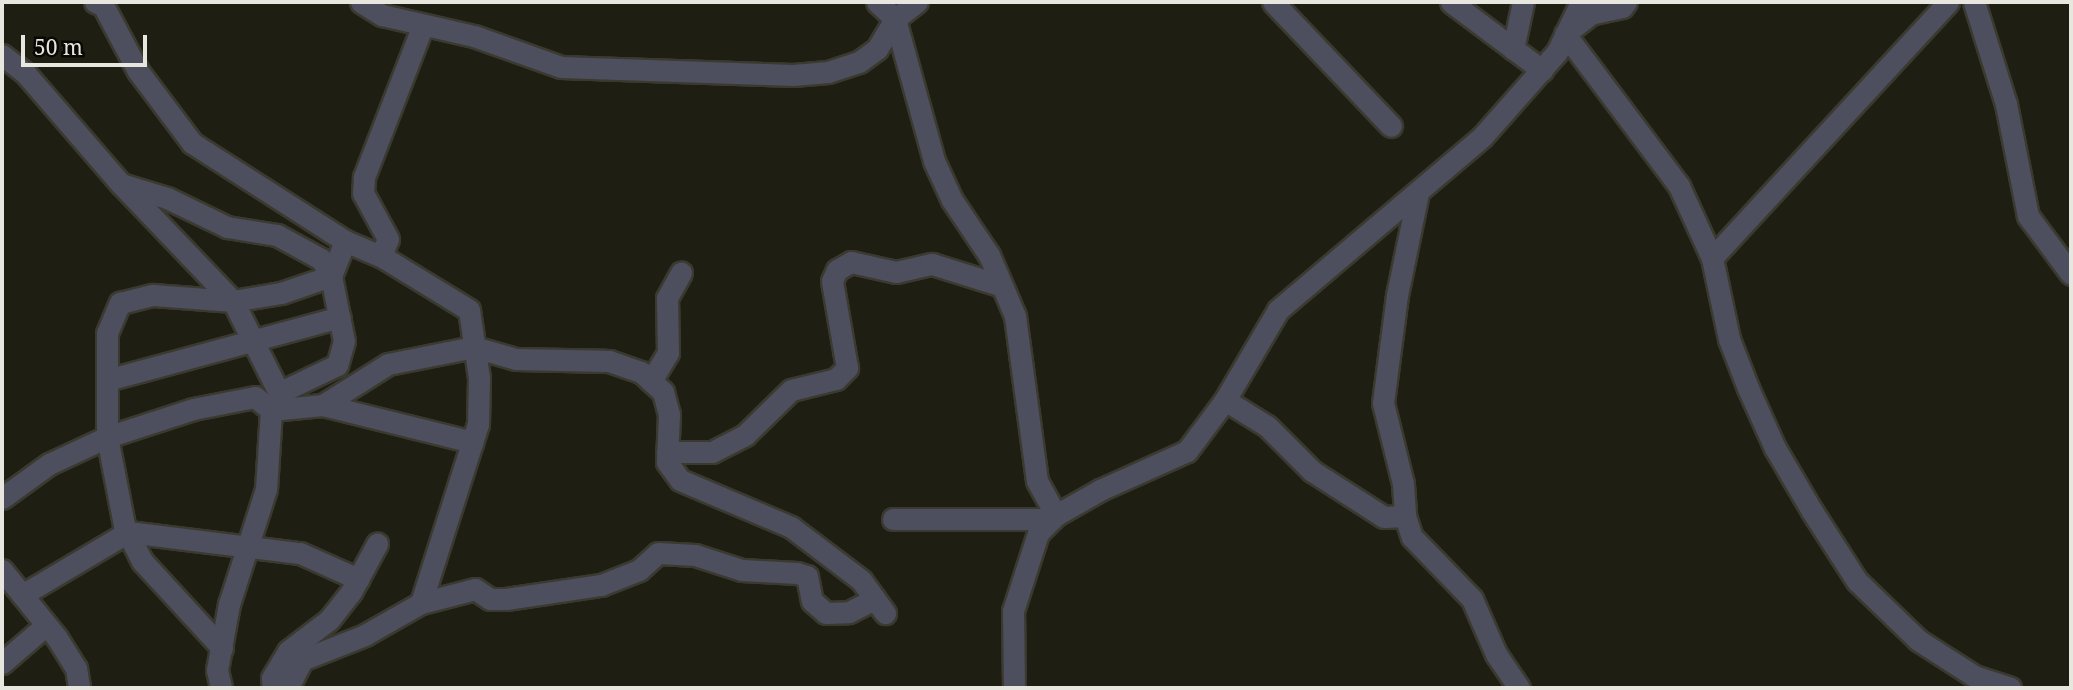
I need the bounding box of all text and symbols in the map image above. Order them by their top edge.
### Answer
scale bar [24,21,150,65]
text: 50 m [34,33,83,61]

